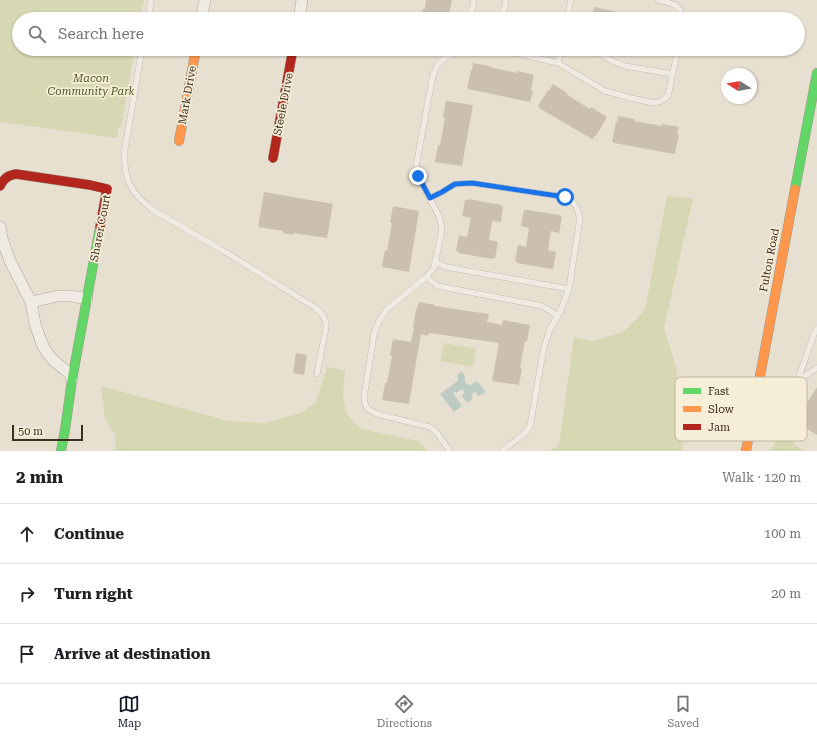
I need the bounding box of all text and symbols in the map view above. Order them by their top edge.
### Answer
search box [12,12,805,56]
icon: search [26,23,48,45]
text: Search here [58,25,144,43]
street label: Mark Drive [176,65,199,125]
north arrow [721,68,757,104]
park label: Macon Community Park [47,72,135,98]
street label: Steele Drive [271,72,296,137]
route end [409,167,427,185]
route start [556,188,574,206]
street label: Sharer Court [88,193,113,263]
street label: Fulton Road [757,227,782,293]
legend [675,377,807,441]
text: Fast [708,385,729,398]
text: Slow [708,403,735,416]
text: Jam [708,421,730,434]
scale bar [12,423,83,442]
text: 50 m [18,425,43,438]
text: 2 min [16,467,63,487]
text: Walk · 120 m [722,470,801,485]
icon: ahead [16,523,38,545]
text: Continue [54,525,124,543]
text: 100 m [764,526,801,541]
icon: right [16,583,38,605]
text: Turn right [54,585,133,603]
text: 20 m [771,586,801,601]
icon: arrive [16,643,38,665]
text: Arrive at destination [54,645,210,663]
tab: Map [118,693,141,730]
tab: Directions [377,693,432,730]
tab: Saved [667,693,699,730]

